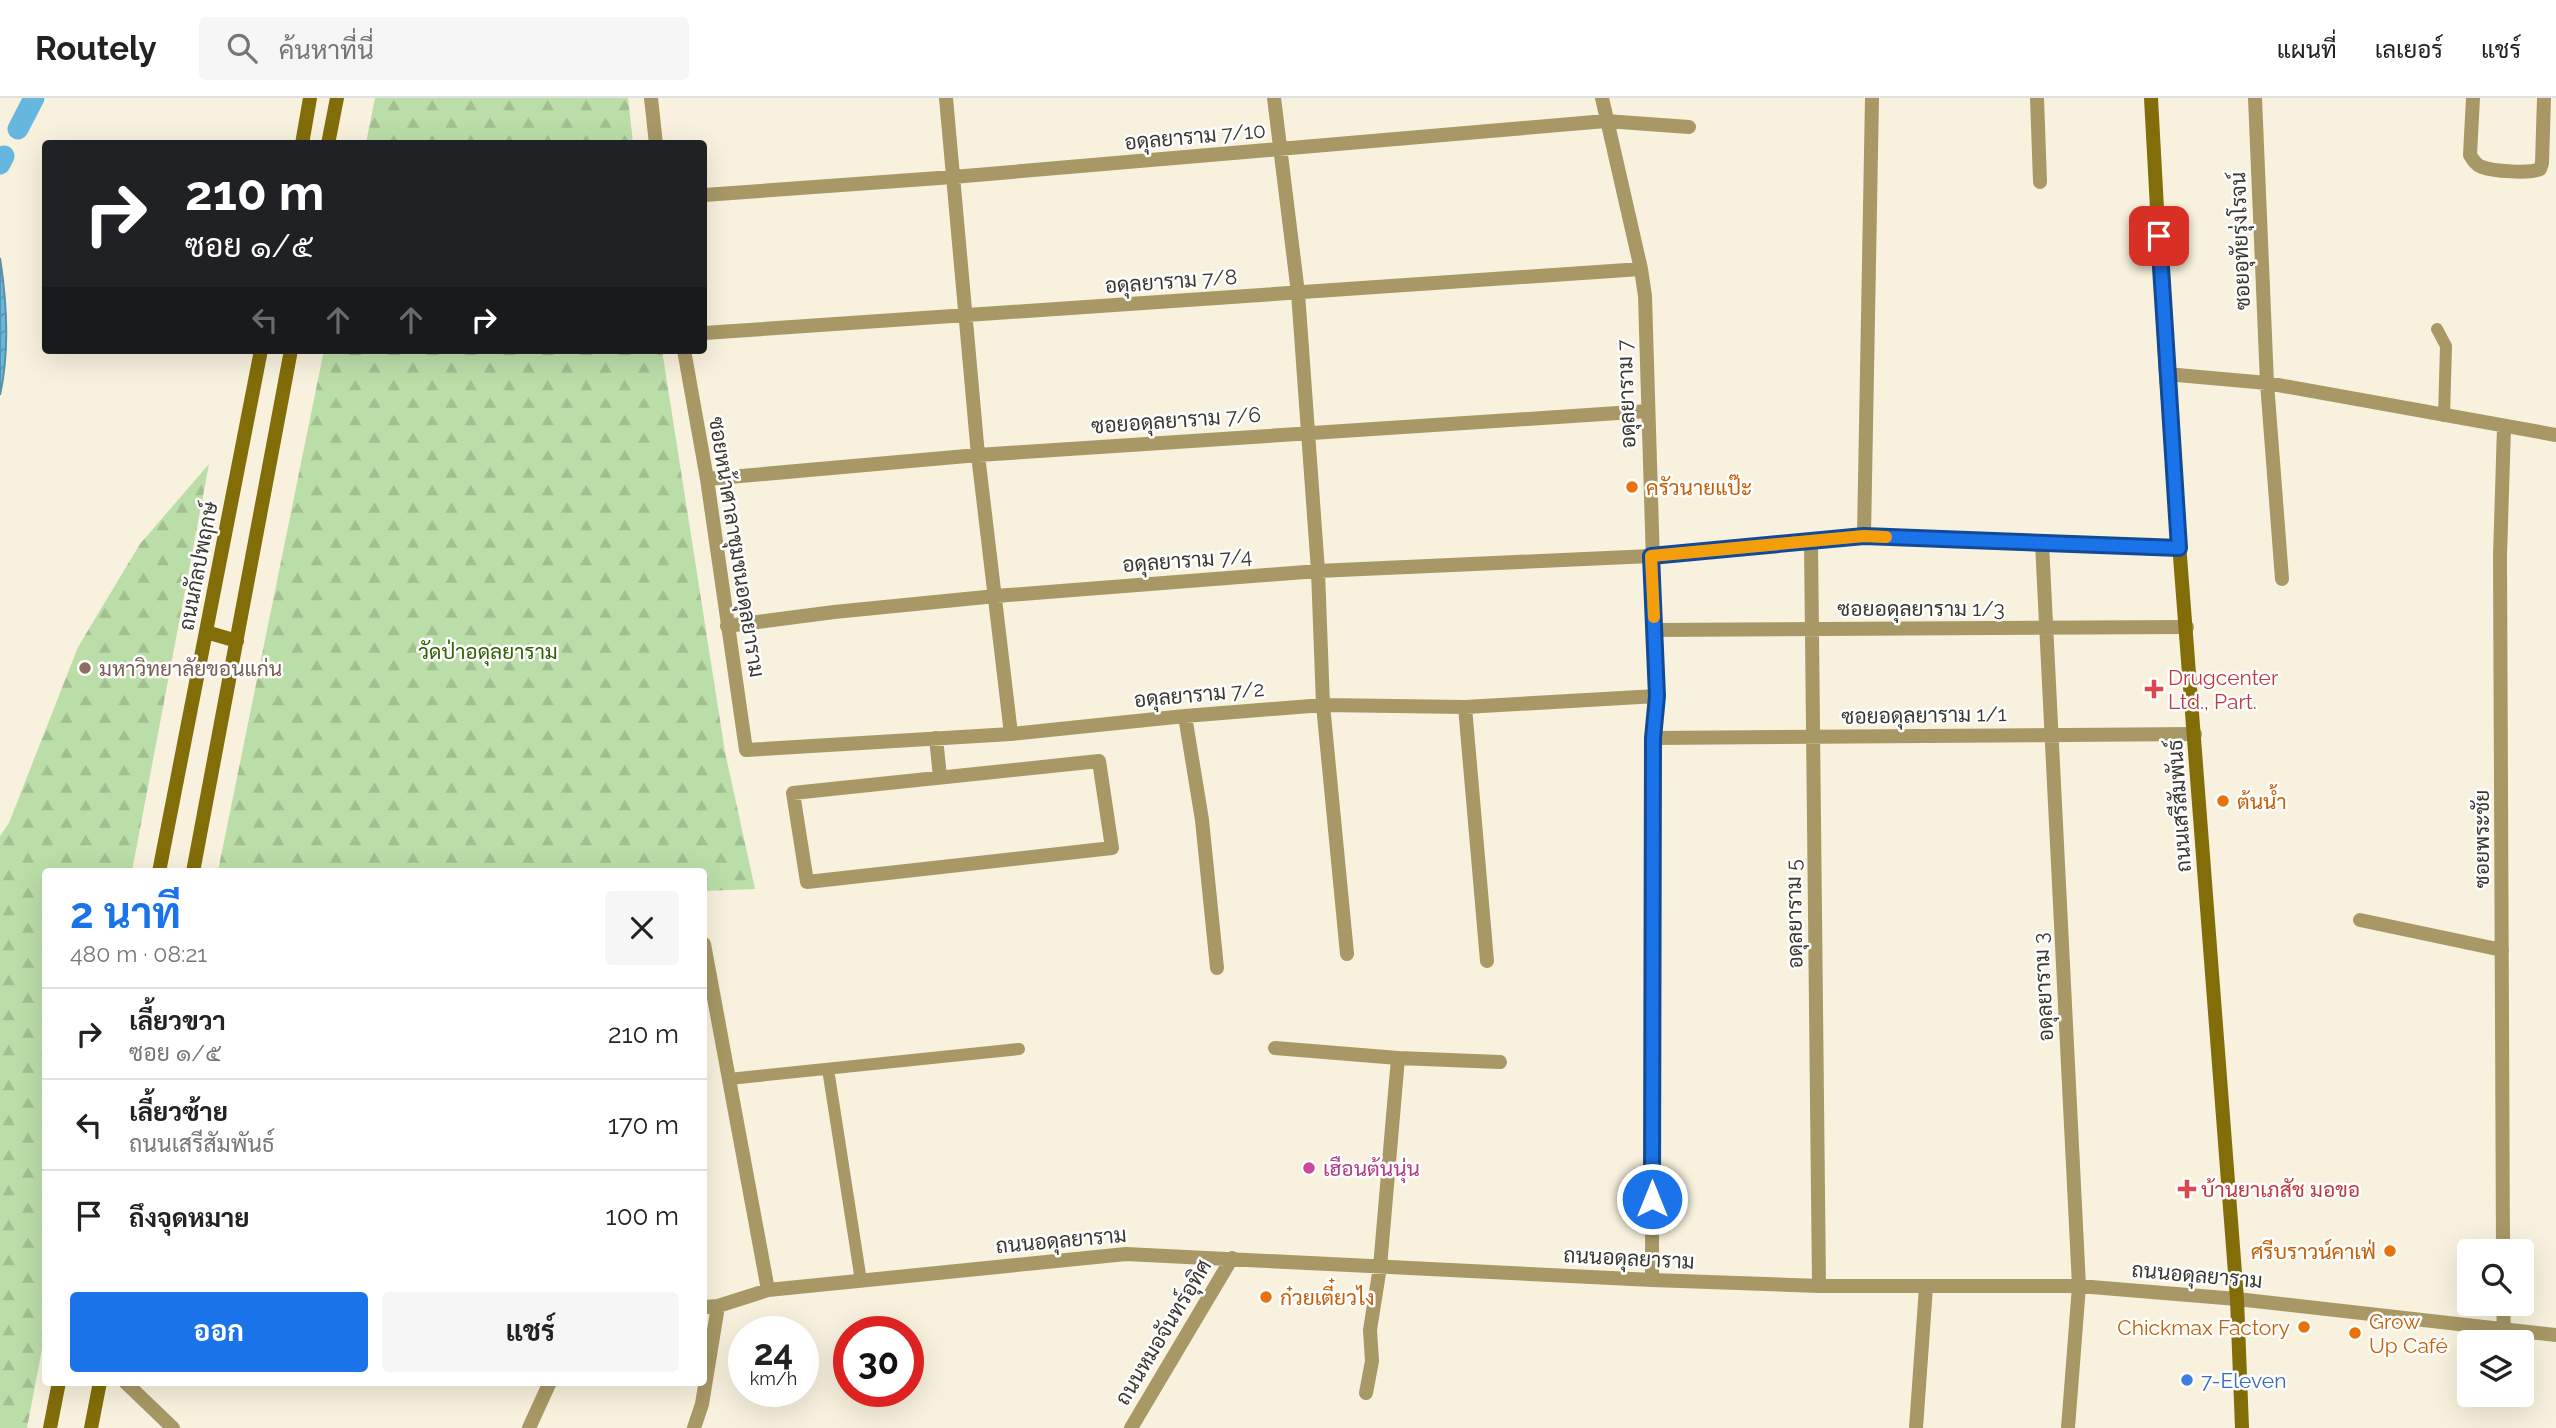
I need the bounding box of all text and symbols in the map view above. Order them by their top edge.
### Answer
search box [199,17,689,80]
text: Routely [35,29,157,68]
icon: search [223,29,261,67]
text: ค้นหาที่นี่ [279,35,374,65]
text: แผนที่ [2277,35,2337,64]
text: เลเยอร์ [2375,35,2443,64]
text: แชร์ [2481,35,2521,64]
street label: อดุลยาราม 7/10 [1123,117,1267,157]
text: 210 m [185,164,324,221]
icon: right [70,168,161,259]
street label: ซอยอุทัยรุ่งโรจน์ [2224,171,2257,311]
pin [2129,206,2189,266]
icon: arrive [2140,217,2178,255]
text: ซอย ๑/๕ [185,227,313,264]
street label: อดุลยาราม 7/8 [1104,264,1238,300]
icon: left [246,301,284,339]
icon: ahead [319,301,357,339]
icon: ahead [392,301,430,339]
icon: right [465,301,503,339]
street label: อดุลยาราม 7 [1612,338,1642,449]
street label: ซอยอดุลยาราม 7/6 [1090,402,1262,440]
street label: ซอยหน้าศาลาชุมชนอดุลยาราม [702,415,770,679]
place label: ครัวนายแป๊ะ [1646,474,1752,500]
marker: ครัวนายแป๊ะ [1624,479,1640,495]
street label: ถนนกัลปพฤกษ์ [172,499,223,632]
street label: อดุลยาราม 7/4 [1121,543,1253,579]
street label: ซอยอดุลยาราม 1/3 [1837,596,2005,623]
park label: วัดป่าอดุลยาราม [418,639,558,666]
place label: มหาวิทยาลัยขอนแก่น [99,656,282,681]
marker: มหาวิทยาลัยขอนแก่น [77,660,93,676]
place label: Drugcenter Ltd., Part. [2168,665,2279,714]
street label: อดุลยาราม 7/2 [1133,676,1265,714]
marker: Drugcenter Ltd., Part. [2146,681,2162,697]
street label: ซอยอดุลยาราม 1/1 [1841,701,2007,731]
street label: ถนนเสรีสัมพันธ์ [2161,739,2196,873]
place label: ต้นน้ำ [2237,784,2287,814]
street label: ซอยพระชัย [2469,790,2494,888]
marker: ต้นน้ำ [2215,793,2231,809]
street label: อดุลยาราม 5 [1781,859,1809,969]
text: 2 นาที [70,889,181,938]
button: close [605,891,679,965]
street label: อดุลยาราม 3 [2028,932,2060,1042]
text: 480 m · 08:21 [70,940,207,967]
text: เลี้ยวขวา [129,1006,226,1036]
icon: right [70,1015,108,1053]
text: 210 m [608,1019,679,1049]
text: ซอย ๑/๕ [129,1039,221,1066]
text: เลี้ยวซ้าย [129,1097,228,1127]
icon: left [70,1106,108,1144]
text: 170 m [608,1110,679,1140]
text: ถนนเสรีสัมพันธ์ [129,1130,274,1157]
place label: เฮือนต้นนุ่น [1323,1155,1420,1183]
marker: เฮือนต้นนุ่น [1301,1160,1317,1176]
position arrow [1615,1162,1689,1236]
place label: บ้านยาเภสัช มอขอ [2201,1177,2360,1202]
marker: บ้านยาเภสัช มอขอ [2179,1181,2195,1197]
icon: arrive [70,1197,108,1235]
text: 100 m [606,1201,679,1231]
text: ถึงจุดหมาย [129,1203,250,1233]
street label: ถนนอดุลยาราม [994,1222,1128,1260]
place label: ศรีบราวน์คาเฟ่ [2251,1238,2376,1264]
map controls [2457,1239,2534,1407]
button: search [2457,1239,2534,1316]
street label: ถนนอดุลยาราม [1563,1242,1695,1276]
marker: ศรีบราวน์คาเฟ่ [2382,1243,2398,1259]
street label: ถนนหมอจันทร์อุทิศ [1109,1254,1218,1410]
street label: ถนนอดุลยาราม [2130,1257,2264,1295]
place label: ก๋วยเตี๋ยวไง [1280,1278,1375,1310]
marker: ก๋วยเตี๋ยวไง [1258,1289,1274,1305]
button: ออก [70,1292,368,1372]
button: แชร์ [382,1292,679,1372]
place label: Grow Up Café [2369,1309,2448,1358]
place label: Chickmax Factory [2117,1315,2290,1340]
speed limit sign: 30 [833,1316,924,1407]
marker: Chickmax Factory [2296,1319,2312,1335]
marker: Grow Up Café [2347,1325,2363,1341]
button: layers [2457,1330,2534,1407]
text: 24 [754,1332,793,1373]
text: km/h [750,1368,797,1389]
place label: 7-Eleven [2201,1368,2286,1393]
marker: 7-Eleven [2179,1372,2195,1388]

